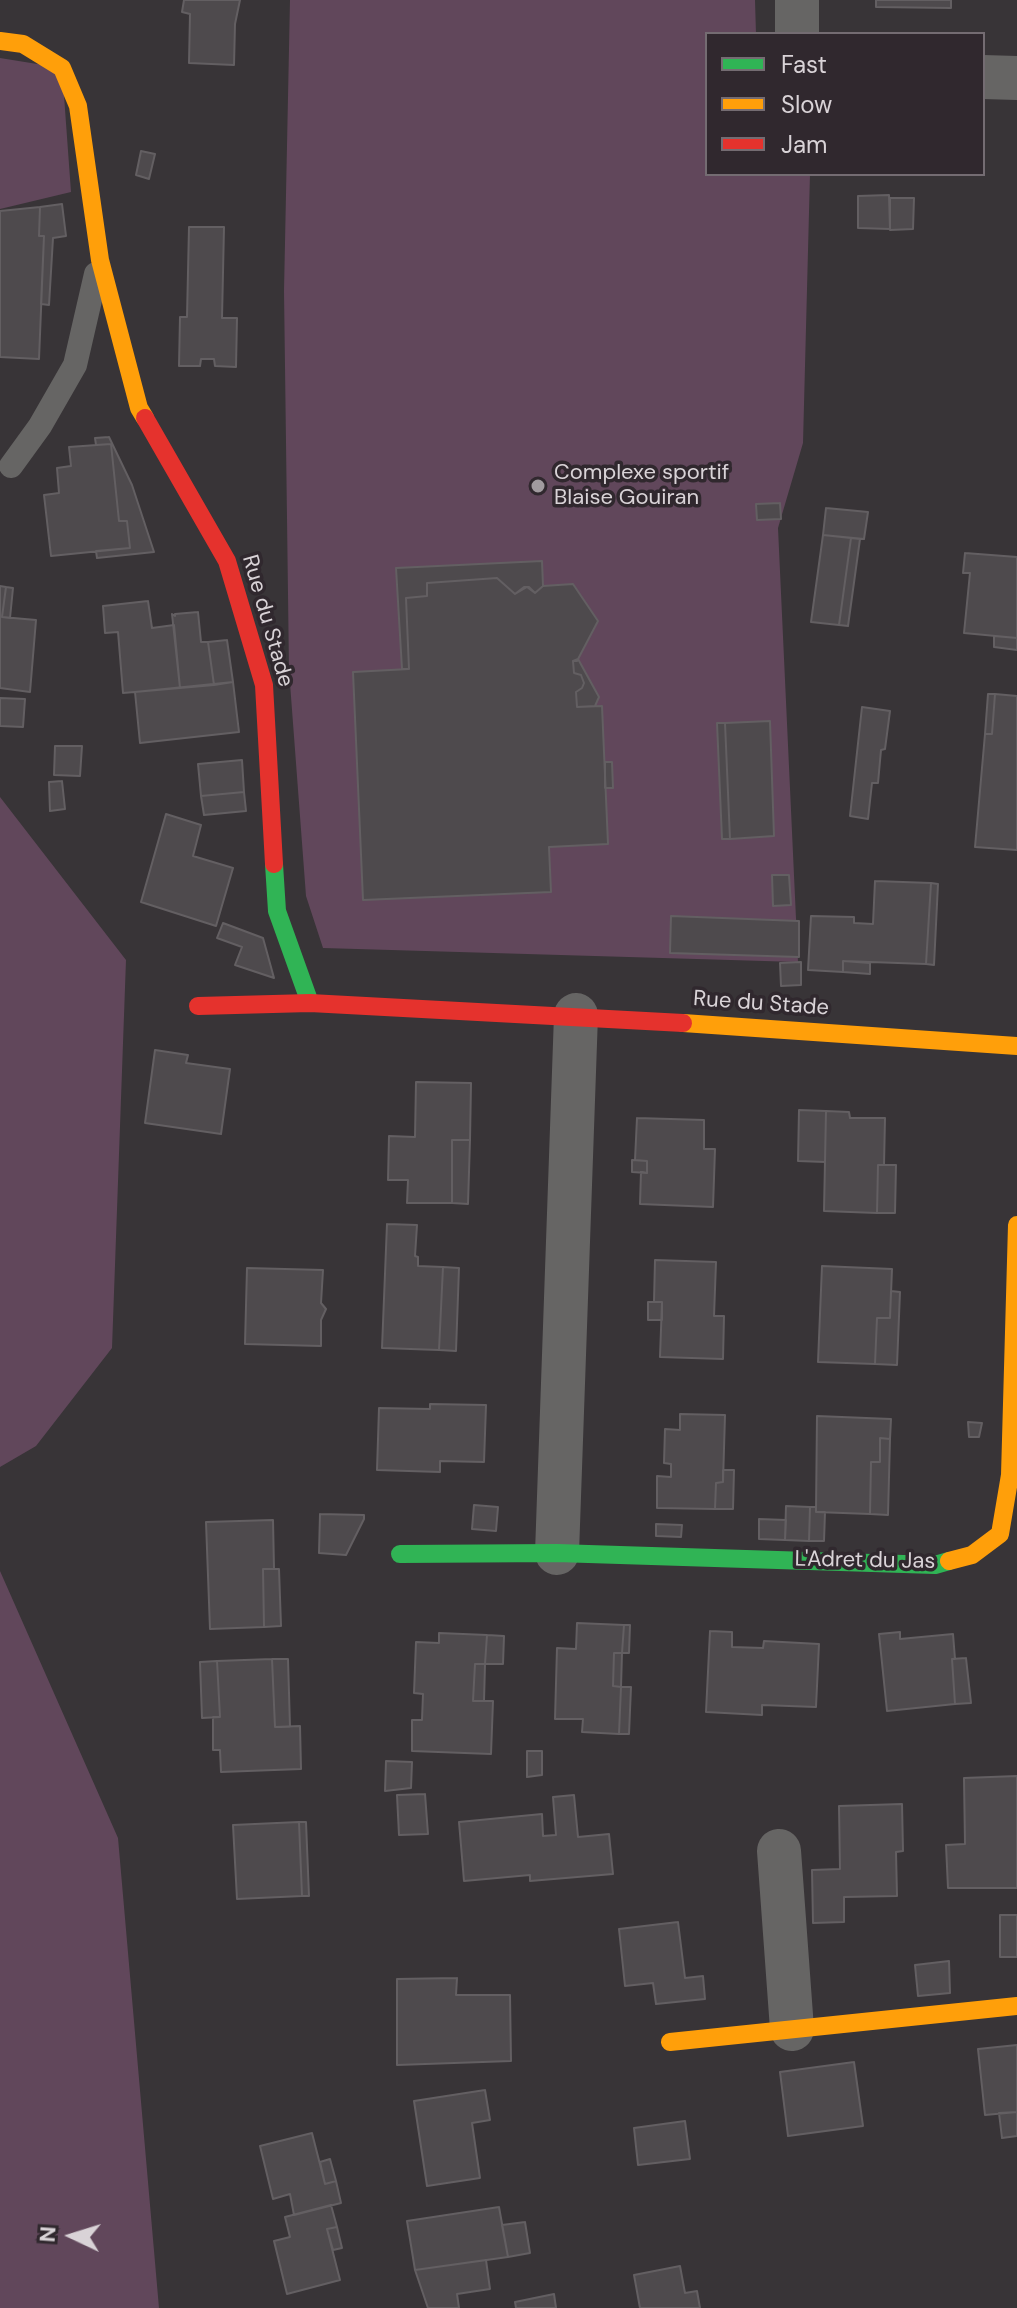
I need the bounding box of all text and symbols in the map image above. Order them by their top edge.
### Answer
legend [705,32,985,176]
text: Fast [781,49,827,80]
text: Slow [781,89,832,120]
text: Jam [781,129,827,160]
place label: Complexe sportif Blaise Gouiran [554,460,729,512]
marker: Complexe sportif Blaise Gouiran [529,477,547,495]
street label: Rue du Stade [236,552,298,690]
street label: Rue du Stade [692,986,830,1022]
street label: L'Adret du Jas [794,1547,936,1575]
north arrow [32,2196,112,2276]
text: N [33,2225,63,2243]

